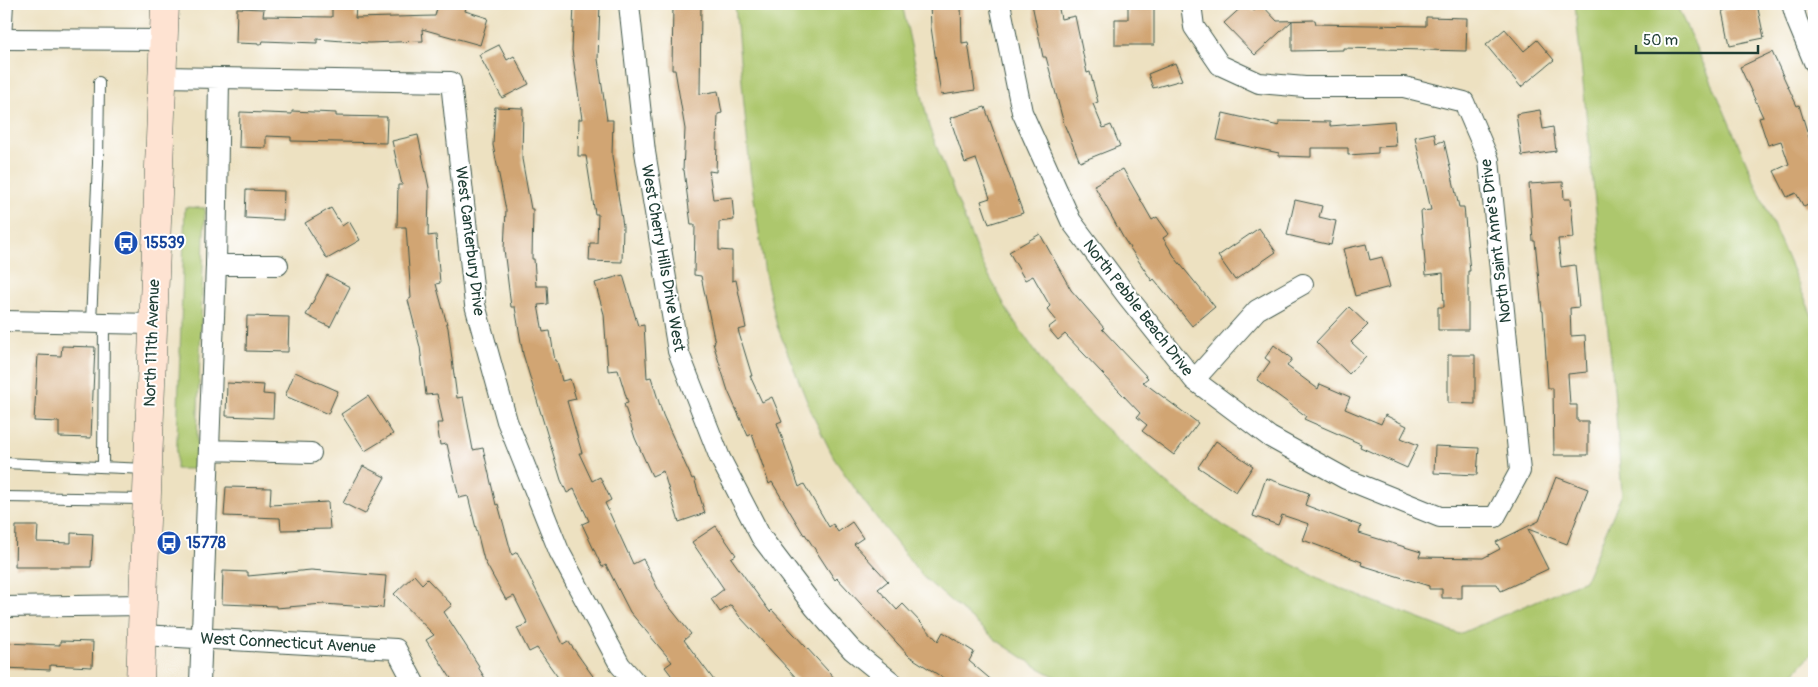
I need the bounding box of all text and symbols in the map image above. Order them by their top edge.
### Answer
scale bar [1636,22,1758,54]
text: 50 m [1643,31,1678,50]
street label: North Saint Anne's Drive [1476,158,1516,324]
street label: West Cherry Hills Drive West [637,163,689,354]
street label: West Canterbury Drive [451,165,489,317]
bus stop icon: 15539 [113,230,139,256]
place label: 15539 [144,233,185,253]
street label: North Pebble Beach Drive [1078,236,1198,380]
street label: North 111th Avenue [140,279,164,407]
bus stop icon: 15778 [156,530,182,556]
place label: 15778 [186,533,226,553]
street label: West Connecticut Avenue [200,628,376,658]

